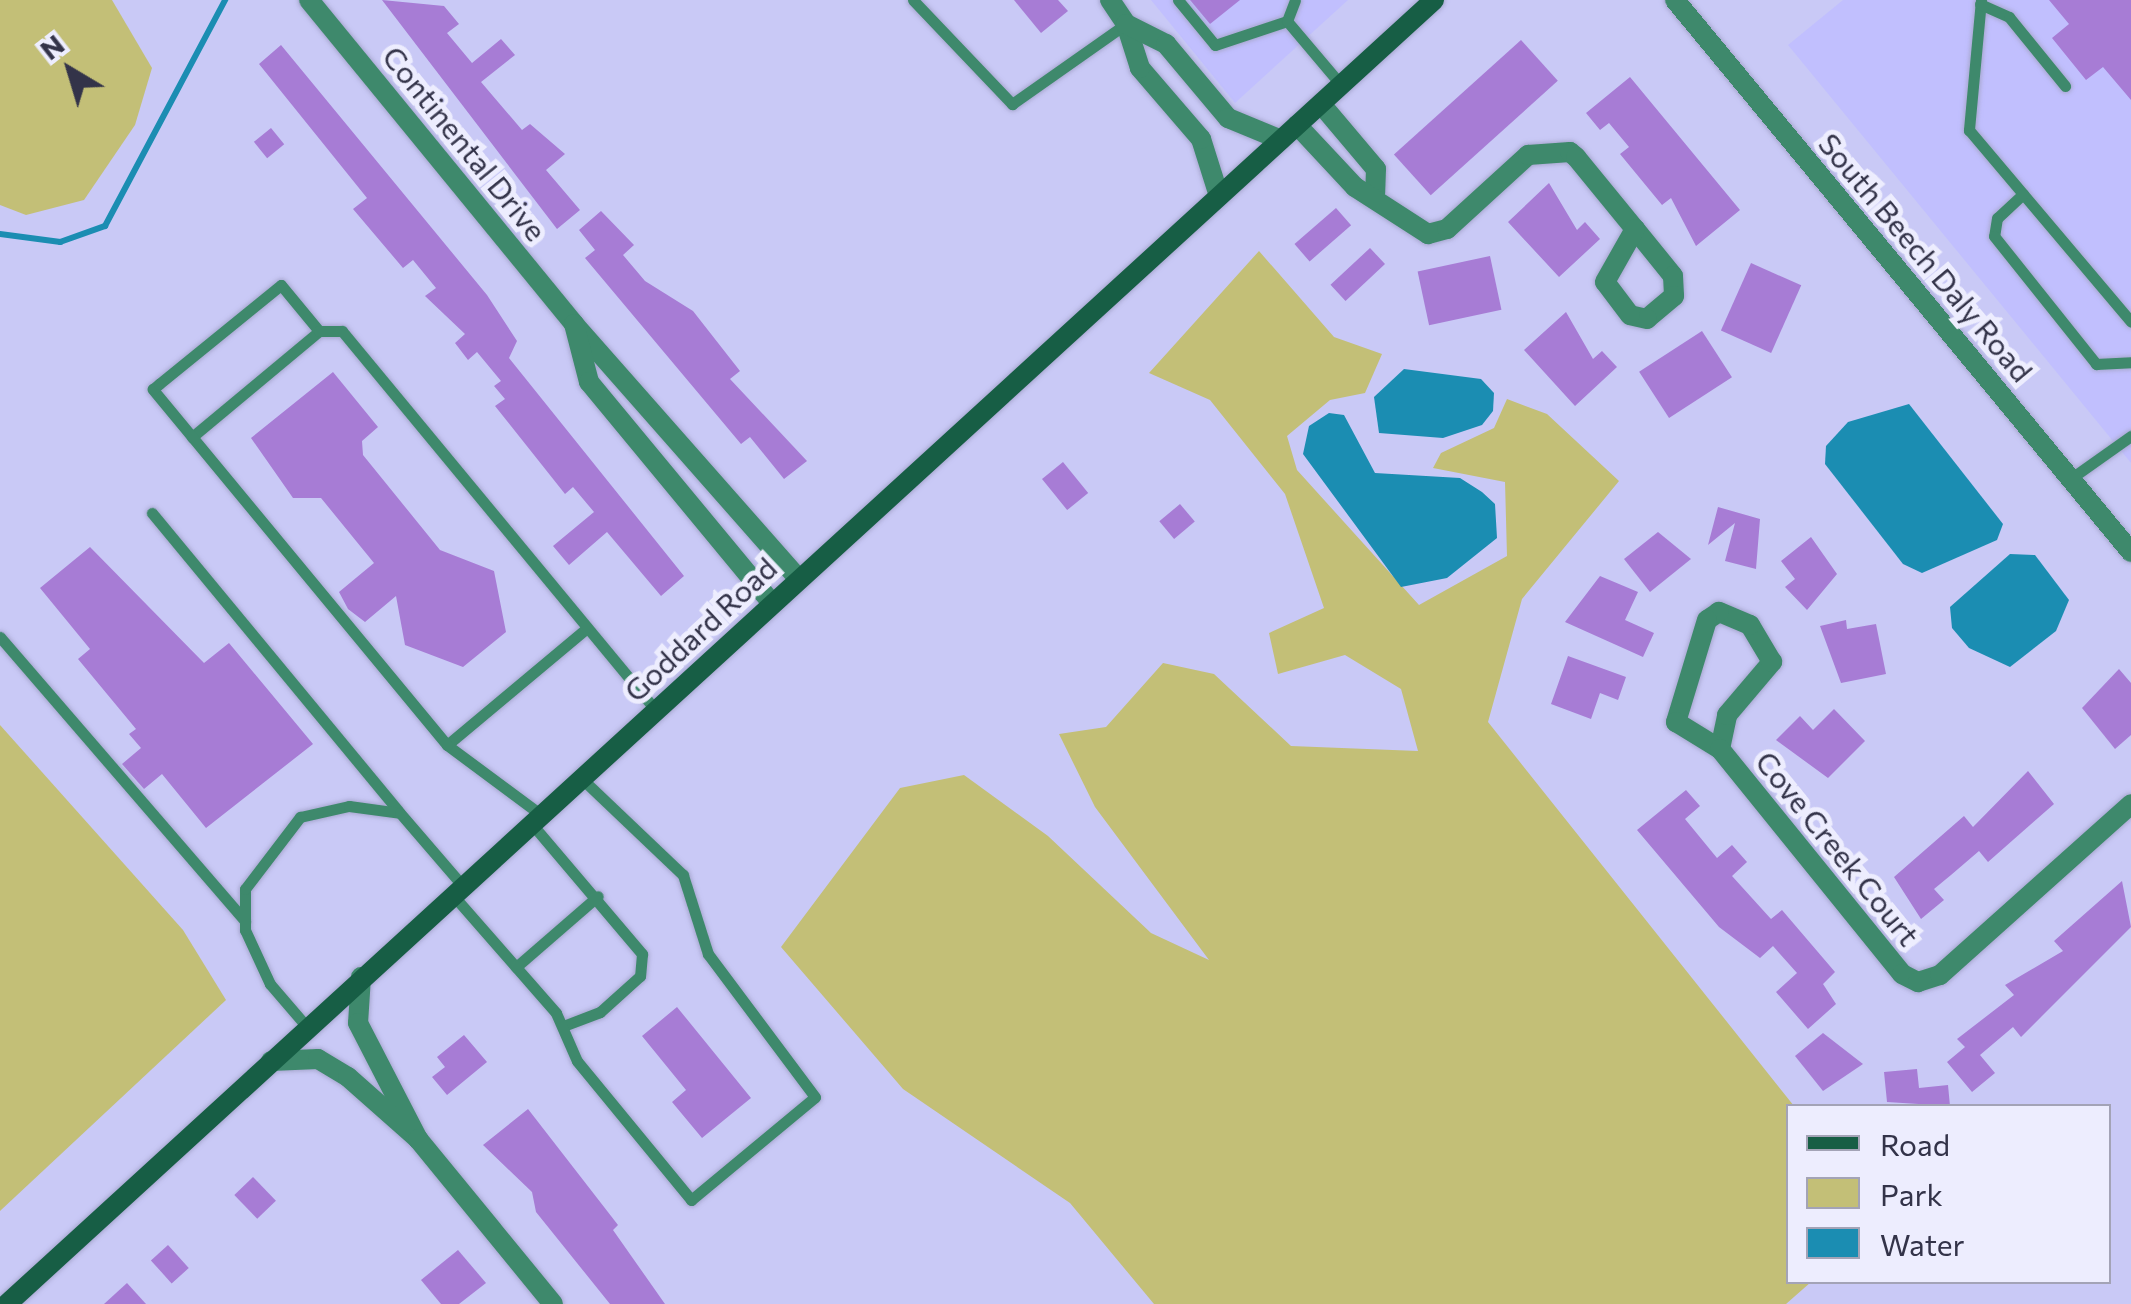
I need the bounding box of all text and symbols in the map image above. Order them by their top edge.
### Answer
north arrow [20,20,120,120]
text: N [33,26,70,66]
street label: Continental Drive [376,39,554,247]
street label: South Beech Daly Road [1812,126,2040,388]
street label: Goddard Road [616,549,784,709]
street label: Cove Creek Court [1749,744,1927,952]
legend [1786,1104,2111,1284]
text: Road [1880,1125,1950,1162]
text: Park [1880,1175,1943,1212]
text: Water [1880,1225,1965,1262]

